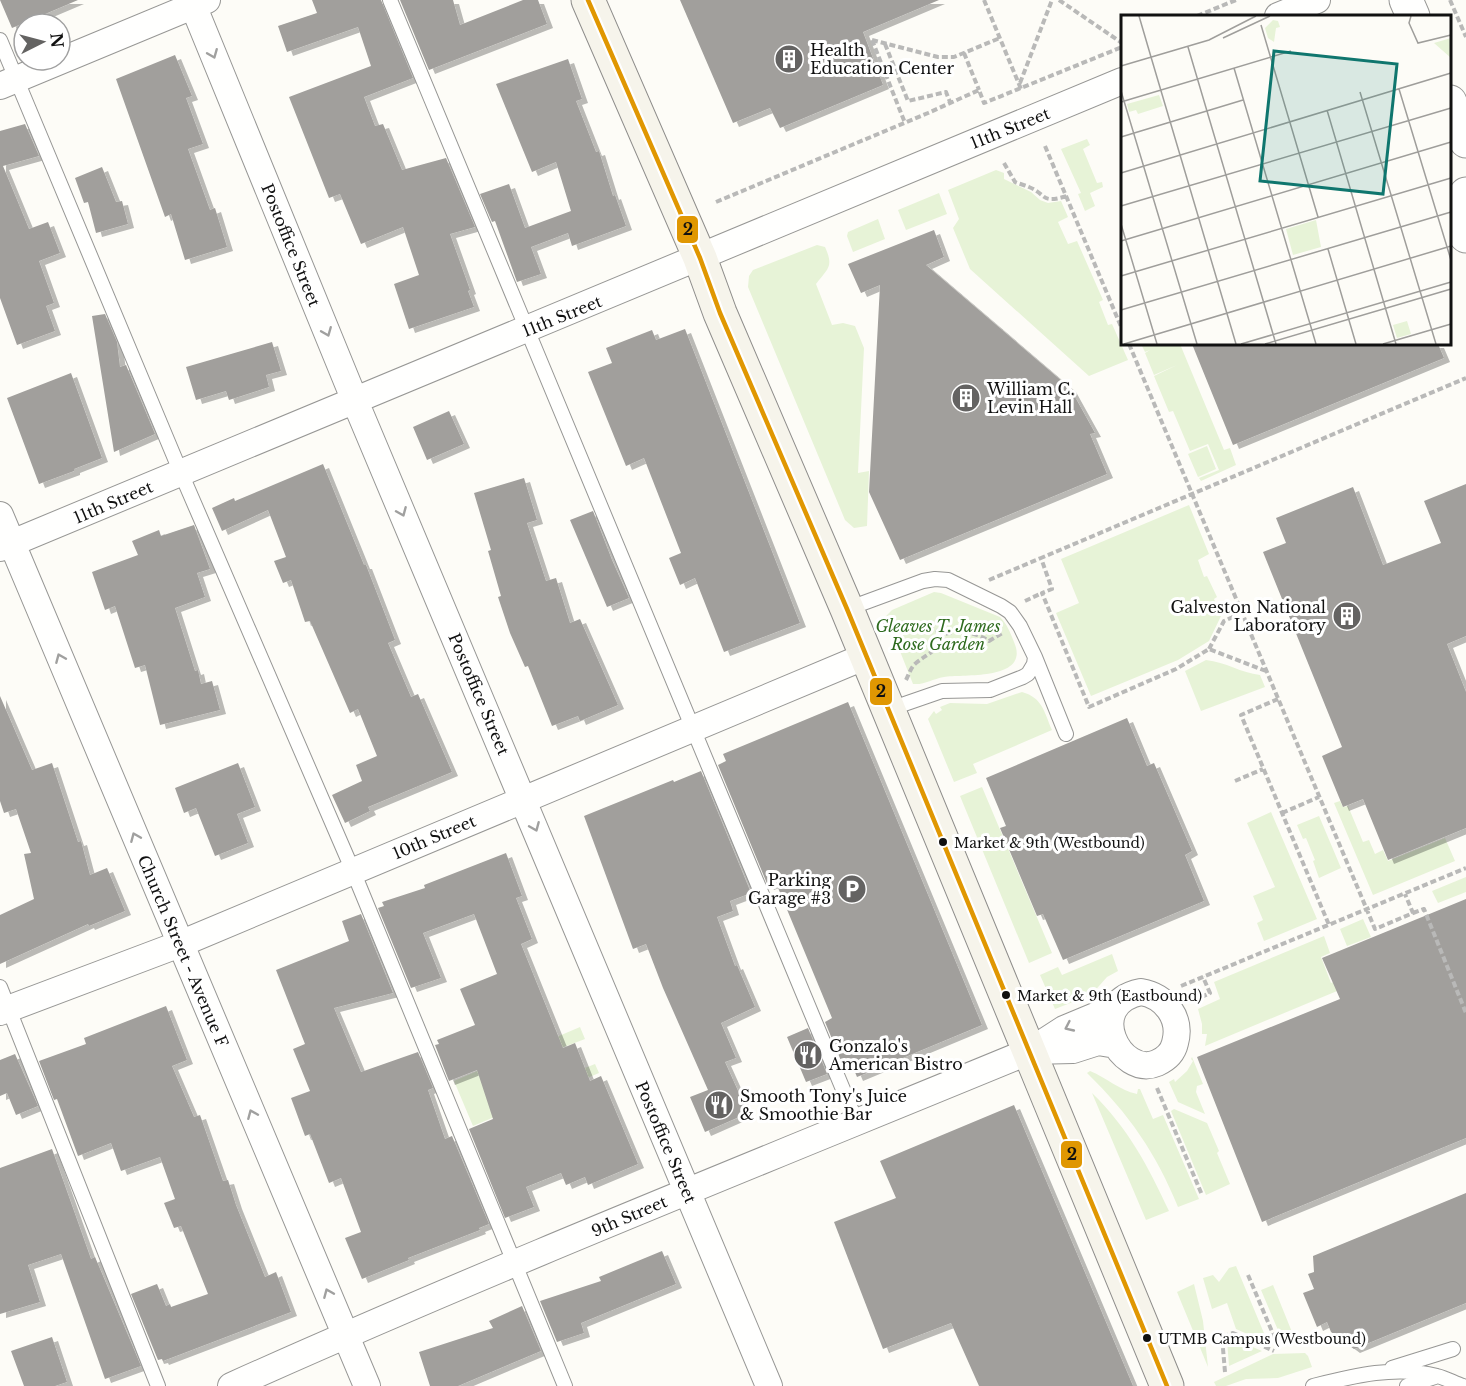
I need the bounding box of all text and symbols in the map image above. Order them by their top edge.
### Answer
north arrow [12,12,72,72]
inset map [1121,15,1451,345]
text: N [46,32,68,49]
place label: Health Education Center [810,40,954,78]
building icon: Health Education Center [773,43,805,75]
one-way arrow [206,48,219,59]
street label: 11th Street [967,103,1053,153]
street label: Postoffice Street [257,181,325,309]
line badge: 2 [676,215,699,244]
text: 2 [683,219,693,239]
street label: 11th Street [519,291,605,341]
one-way arrow [320,326,332,337]
place label: William C. Levin Hall [986,379,1075,417]
building icon: William C. Levin Hall [950,382,982,414]
street label: 11th Street [70,476,156,528]
one-way arrow [395,506,407,517]
place label: Galveston National Laboratory [1170,597,1327,635]
building icon: Galveston National Laboratory [1331,600,1363,632]
park label: Gleaves T. James Rose Garden [875,616,1001,654]
street label: Postoffice Street [444,630,514,758]
one-way arrow [55,653,67,664]
line badge: 2 [869,677,893,706]
text: 2 [876,681,886,701]
street label: 10th Street [389,811,479,863]
one-way arrow [528,821,540,832]
one-way arrow [130,833,142,844]
place label: Market & 9th (Westbound) [954,834,1145,852]
marker: Market & 9th (Westbound) [937,836,949,848]
street label: Church Street - Avenue F [133,852,233,1050]
place label: Parking Garage #3 [748,870,831,908]
parking icon: Parking Garage #3 [836,873,868,905]
place label: Market & 9th (Eastbound) [1017,987,1202,1005]
marker: Market & 9th (Eastbound) [1000,989,1012,1001]
one-way arrow [1065,1020,1076,1032]
place label: Gonzalo's American Bistro [828,1036,963,1074]
restaurant icon: Gonzalo's American Bistro [792,1039,824,1071]
street label: Postoffice Street [631,1078,701,1206]
place label: Smooth Tony's Juice & Smoothie Bar [740,1086,907,1124]
restaurant icon: Smooth Tony's Juice & Smoothie Bar [703,1089,735,1121]
one-way arrow [247,1109,259,1120]
line badge: 2 [1060,1140,1083,1169]
text: 2 [1067,1144,1077,1164]
street label: 9th Street [588,1191,670,1241]
one-way arrow [323,1289,335,1300]
place label: UTMB Campus (Westbound) [1158,1330,1366,1348]
marker: UTMB Campus (Westbound) [1141,1332,1153,1344]

